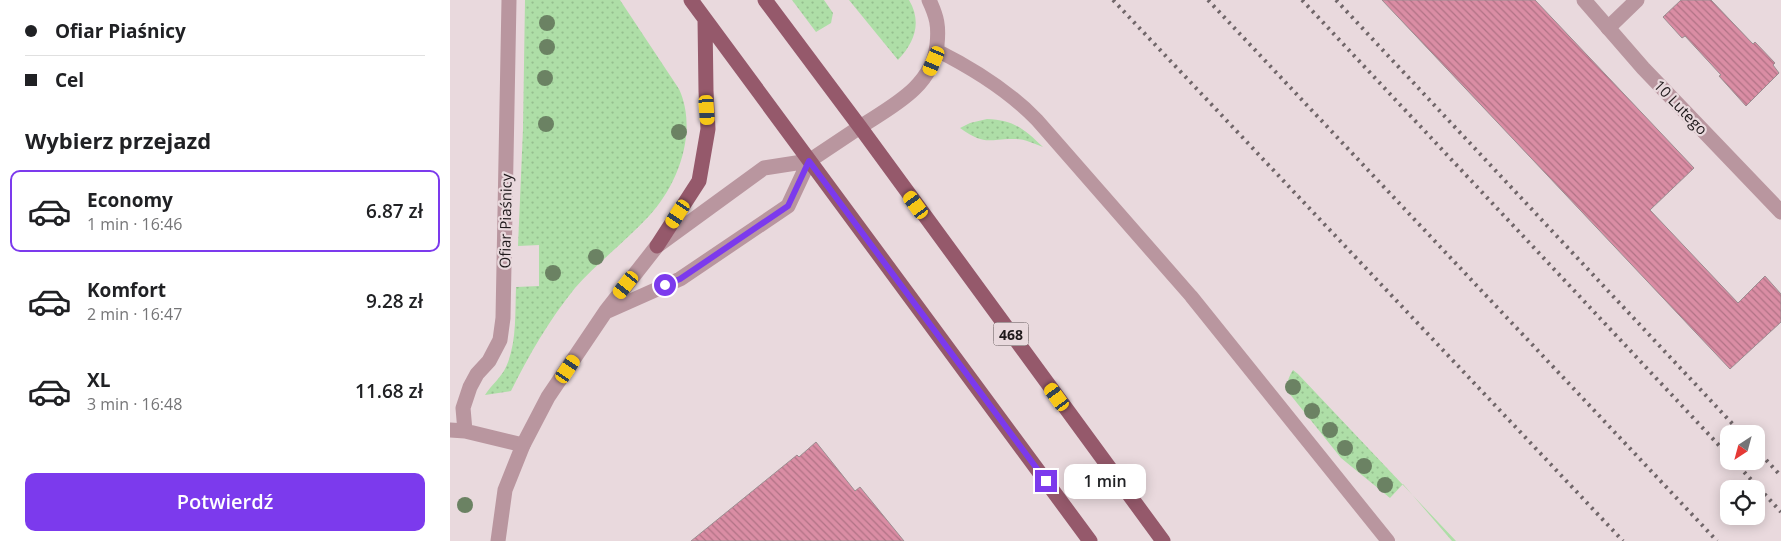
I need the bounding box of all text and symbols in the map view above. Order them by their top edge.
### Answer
text: Ofiar Piaśnicy [55,18,186,44]
car [921,44,946,78]
text: Cel [55,67,84,93]
street label: 10 Lutego [1650,75,1712,139]
car [698,95,715,125]
text: Wybierz przejazd [25,125,211,155]
street label: Ofiar Piaśnicy [494,173,516,269]
text: Economy [87,187,173,213]
car [901,188,930,222]
icon: car [27,189,72,234]
car [663,197,692,231]
text: 6.87 zł [366,198,423,224]
text: 1 min · 16:46 [87,213,182,235]
car [610,269,641,301]
route start [654,274,676,296]
text: Komfort [87,277,166,303]
icon: car [27,279,72,324]
text: 9.28 zł [366,288,423,314]
text: 2 min · 16:47 [87,303,182,325]
road number: 468 [994,322,1028,346]
car [553,352,582,386]
text: XL [87,367,110,393]
icon: car [27,369,72,414]
text: 11.68 zł [355,378,423,404]
car [1042,380,1071,414]
text: 3 min · 16:48 [87,393,182,415]
north arrow [1720,425,1765,470]
map controls [1720,425,1765,525]
callout: 1 min [1064,464,1146,498]
route end [1035,470,1057,492]
text: 1 min [1083,470,1127,492]
button: Potwierdź [25,473,425,531]
button: locate [1720,480,1765,525]

